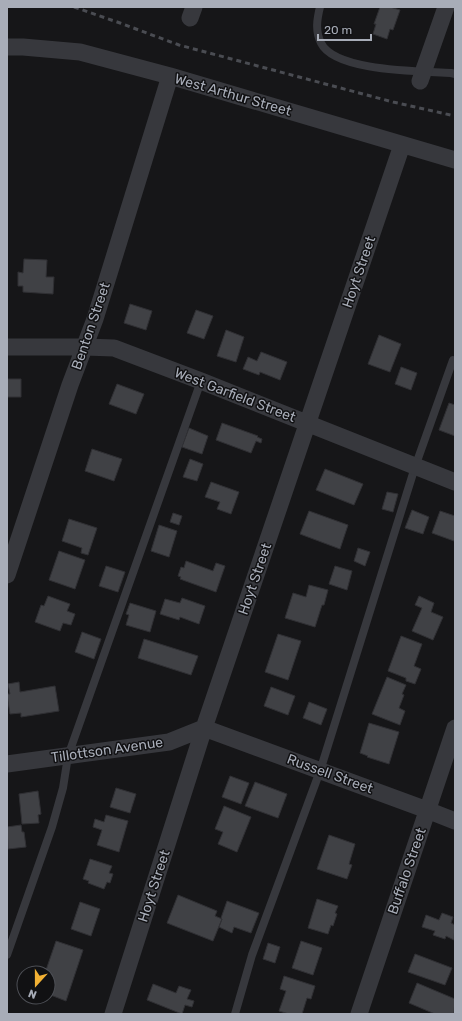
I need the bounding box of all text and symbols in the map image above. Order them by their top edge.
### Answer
scale bar [318,16,371,42]
text: 20 m [324,23,352,37]
street label: West Arthur Street [173,70,294,120]
street label: Hoyt Street [339,233,379,310]
street label: Benton Street [68,279,114,372]
street label: West Garfield Street [172,364,299,426]
street label: Hoyt Street [235,540,275,617]
street label: Tillottson Avenue [50,734,164,766]
street label: Russell Street [285,751,376,798]
street label: Buffalo Street [384,825,430,917]
street label: Hoyt Street [134,847,174,924]
north arrow [16,965,56,1005]
text: N [26,986,39,1001]

